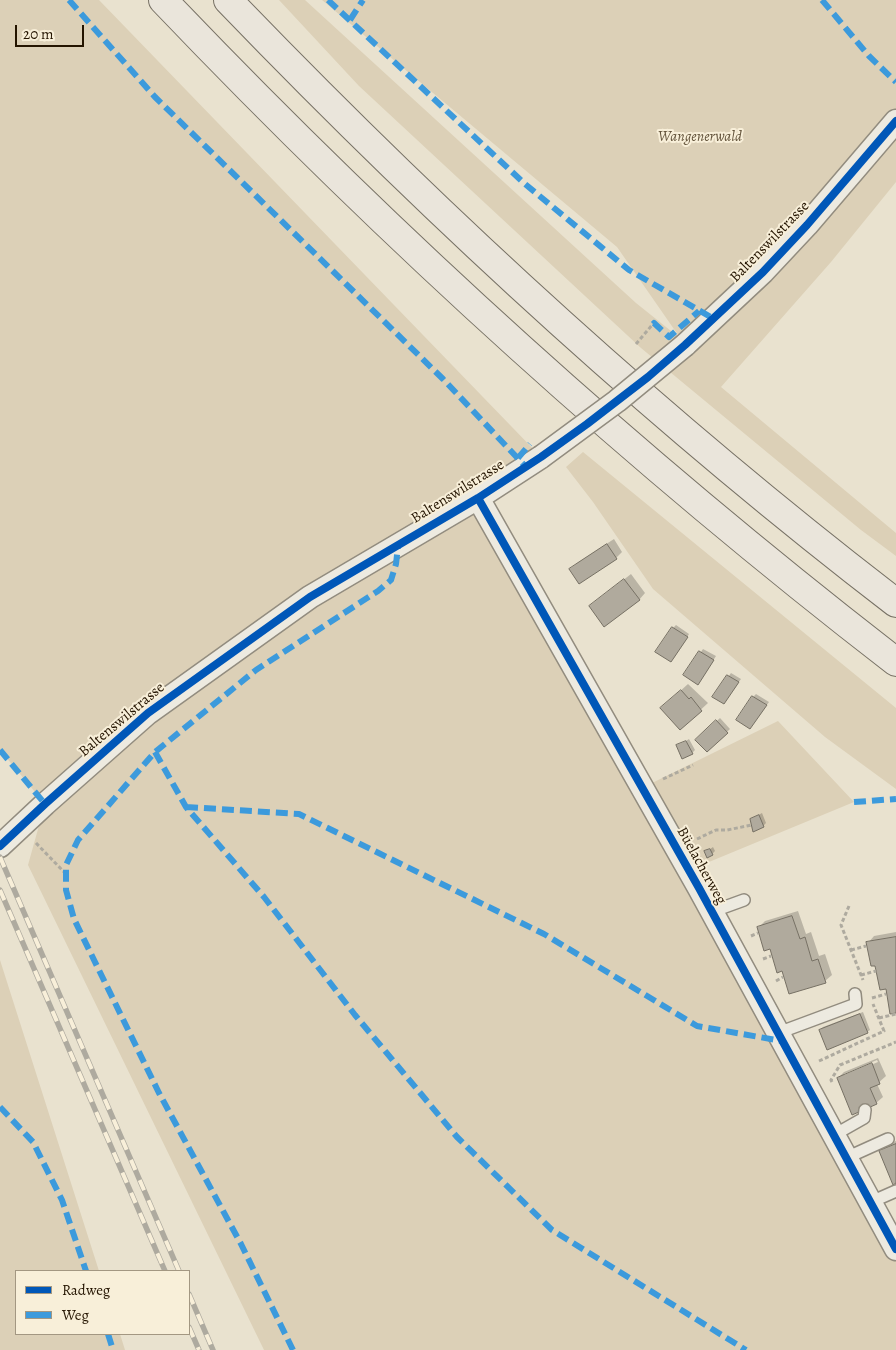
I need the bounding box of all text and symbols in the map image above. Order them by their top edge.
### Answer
scale bar [18,15,86,47]
text: 20 m [23,24,54,44]
park label: Wangenerwald [658,128,742,146]
street label: Baltenswilstrasse [727,198,813,286]
street label: Baltenswilstrasse [408,456,508,528]
street label: Baltenswilstrasse [75,679,169,761]
street label: Büelacherweg [672,824,730,908]
legend [15,1270,190,1335]
text: Radweg [62,1280,110,1300]
text: Weg [62,1305,89,1325]

